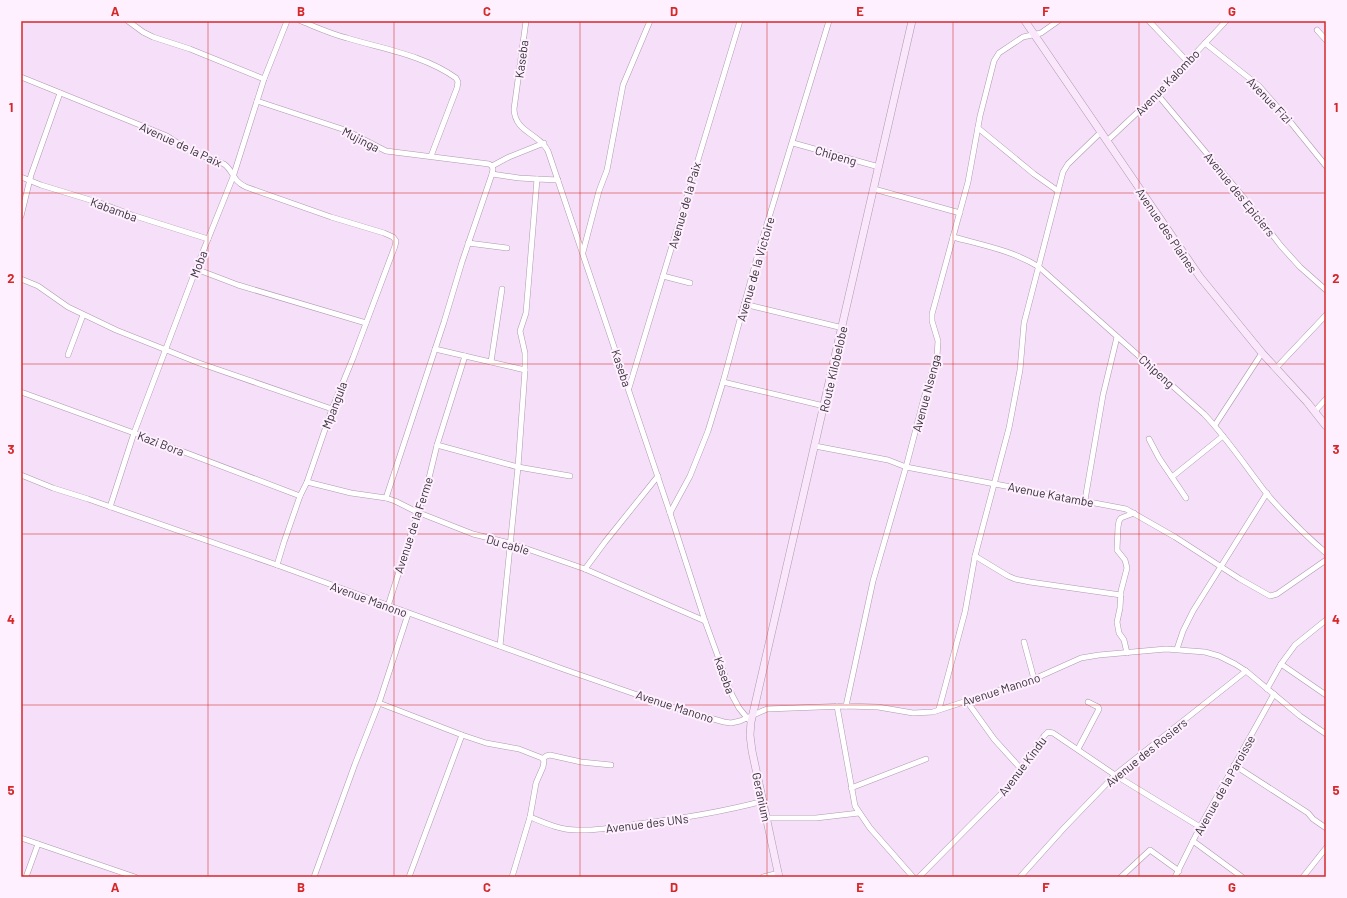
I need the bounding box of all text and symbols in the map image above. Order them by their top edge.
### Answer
text: A [111,3,120,19]
text: B [297,3,305,19]
text: C [483,3,491,19]
text: D [670,3,678,19]
text: E [856,3,864,19]
text: F [1042,3,1050,19]
text: G [1228,3,1236,19]
street label: Kaseba [511,39,531,79]
street label: Avenue Kalombo [1132,46,1202,118]
street label: Avenue Fizi [1245,74,1295,126]
text: 1 [9,99,13,115]
text: 1 [1334,99,1338,115]
street label: Avenue de la Paix [138,119,225,169]
street label: Mujinga [340,124,382,154]
street label: Chipeng [814,142,858,168]
street label: Avenue des Epiciers [1202,149,1278,239]
street label: Avenue de la Paix [665,160,703,250]
street label: Avenue des Plaines [1133,185,1201,275]
street label: Kabamba [89,194,139,224]
street label: Avenue de la Victoire [733,215,777,323]
street label: Moba [186,249,210,279]
text: 2 [7,270,15,286]
text: 2 [1332,270,1340,286]
street label: Route Kilobelobe [816,325,850,413]
street label: Kaseba [609,348,635,388]
street label: Chipeng [1136,352,1178,390]
street label: Avenue Nsenga [909,353,943,433]
street label: Mpangula [319,379,349,431]
street label: Kazi Bora [136,428,186,458]
text: 3 [7,441,15,457]
text: 3 [1332,441,1340,457]
street label: Avenue de la Ferme [391,475,435,575]
street label: Avenue Katambe [1007,479,1095,509]
street label: Du cable [485,531,531,557]
street label: Avenue Manono [328,579,410,619]
text: 4 [7,611,15,627]
text: 4 [1332,611,1340,627]
street label: Kaseba [712,655,738,695]
street label: Avenue Manono [960,670,1042,708]
street label: Avenue Manono [634,687,716,725]
street label: Avenue des Rosiers [1102,715,1190,789]
street label: Avenue de la Paroisse [1191,733,1257,837]
street label: Avenue Kindu [995,734,1049,798]
street label: Geranium [750,771,774,823]
text: 5 [7,782,15,798]
text: 5 [1332,782,1340,798]
street label: Avenue des UNs [605,811,689,835]
text: A [111,879,120,895]
text: B [297,879,305,895]
text: C [483,879,491,895]
text: D [670,879,678,895]
text: E [856,879,864,895]
text: F [1042,879,1050,895]
text: G [1228,879,1236,895]

